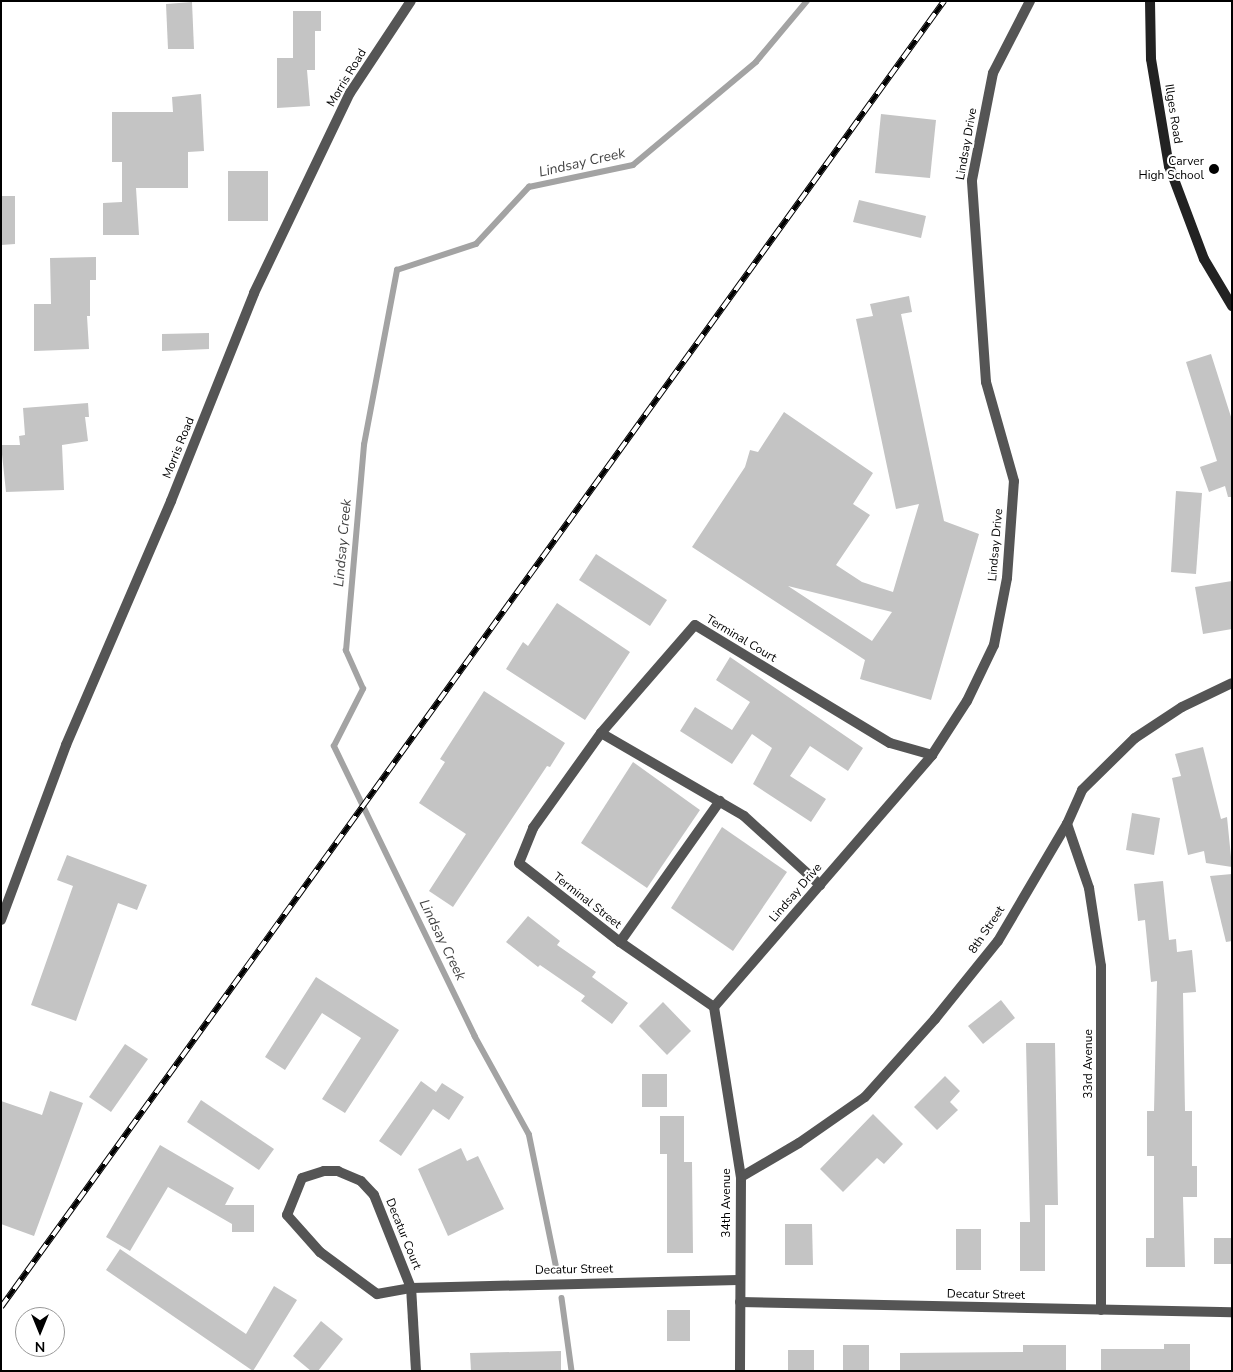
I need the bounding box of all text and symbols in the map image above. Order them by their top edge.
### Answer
street label: Morris Road [324,46,370,110]
street label: Illges Road [1161,83,1185,145]
street label: Lindsay Drive [954,107,980,181]
water label: Lindsay Creek [537,145,627,181]
place label: Carver High School [1139,155,1204,183]
marker: Carver High School [1208,163,1220,175]
street label: Morris Road [160,415,198,481]
water label: Lindsay Creek [331,498,355,588]
street label: Lindsay Drive [986,508,1006,582]
street label: Terminal Court [703,612,779,666]
street label: Lindsay Drive [767,861,825,925]
street label: Terminal Street [550,870,624,932]
water label: Lindsay Creek [415,897,469,983]
street label: 8th Street [966,904,1008,956]
street label: 33rd Avenue [1082,1029,1096,1099]
street label: 34th Avenue [720,1168,734,1238]
street label: Decatur Court [382,1196,424,1272]
street label: Decatur Street [535,1262,613,1278]
street label: Decatur Street [947,1287,1025,1303]
north arrow [15,1307,65,1357]
text: N [35,1337,45,1356]

